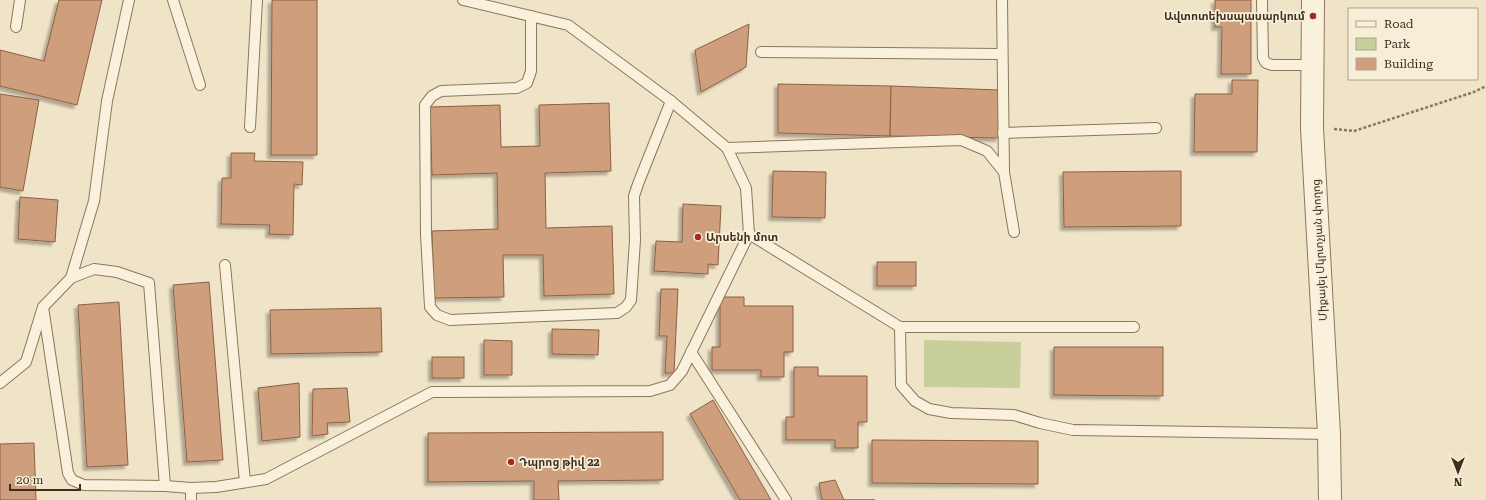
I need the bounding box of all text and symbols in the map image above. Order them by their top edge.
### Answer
legend [1348,8,1478,80]
place label: Ավտոտեխսպասարկում [1164,10,1306,23]
marker: Ավտոտեխսպասարկում [1308,11,1318,21]
text: Road [1384,17,1414,31]
text: Park [1384,37,1411,51]
text: Building [1384,57,1433,71]
street label: Միքայել Մկրտչյան փողոց [1309,179,1330,321]
place label: Արսենի մոտ [706,231,778,244]
marker: Արսենի մոտ [693,232,703,242]
north arrow [1438,452,1478,492]
place label: Դպրոց թիվ 22 [519,456,600,469]
marker: Դպրոց թիվ 22 [506,457,516,467]
scale bar [10,466,80,492]
text: 20 m [16,473,43,487]
text: N [1453,475,1462,488]

